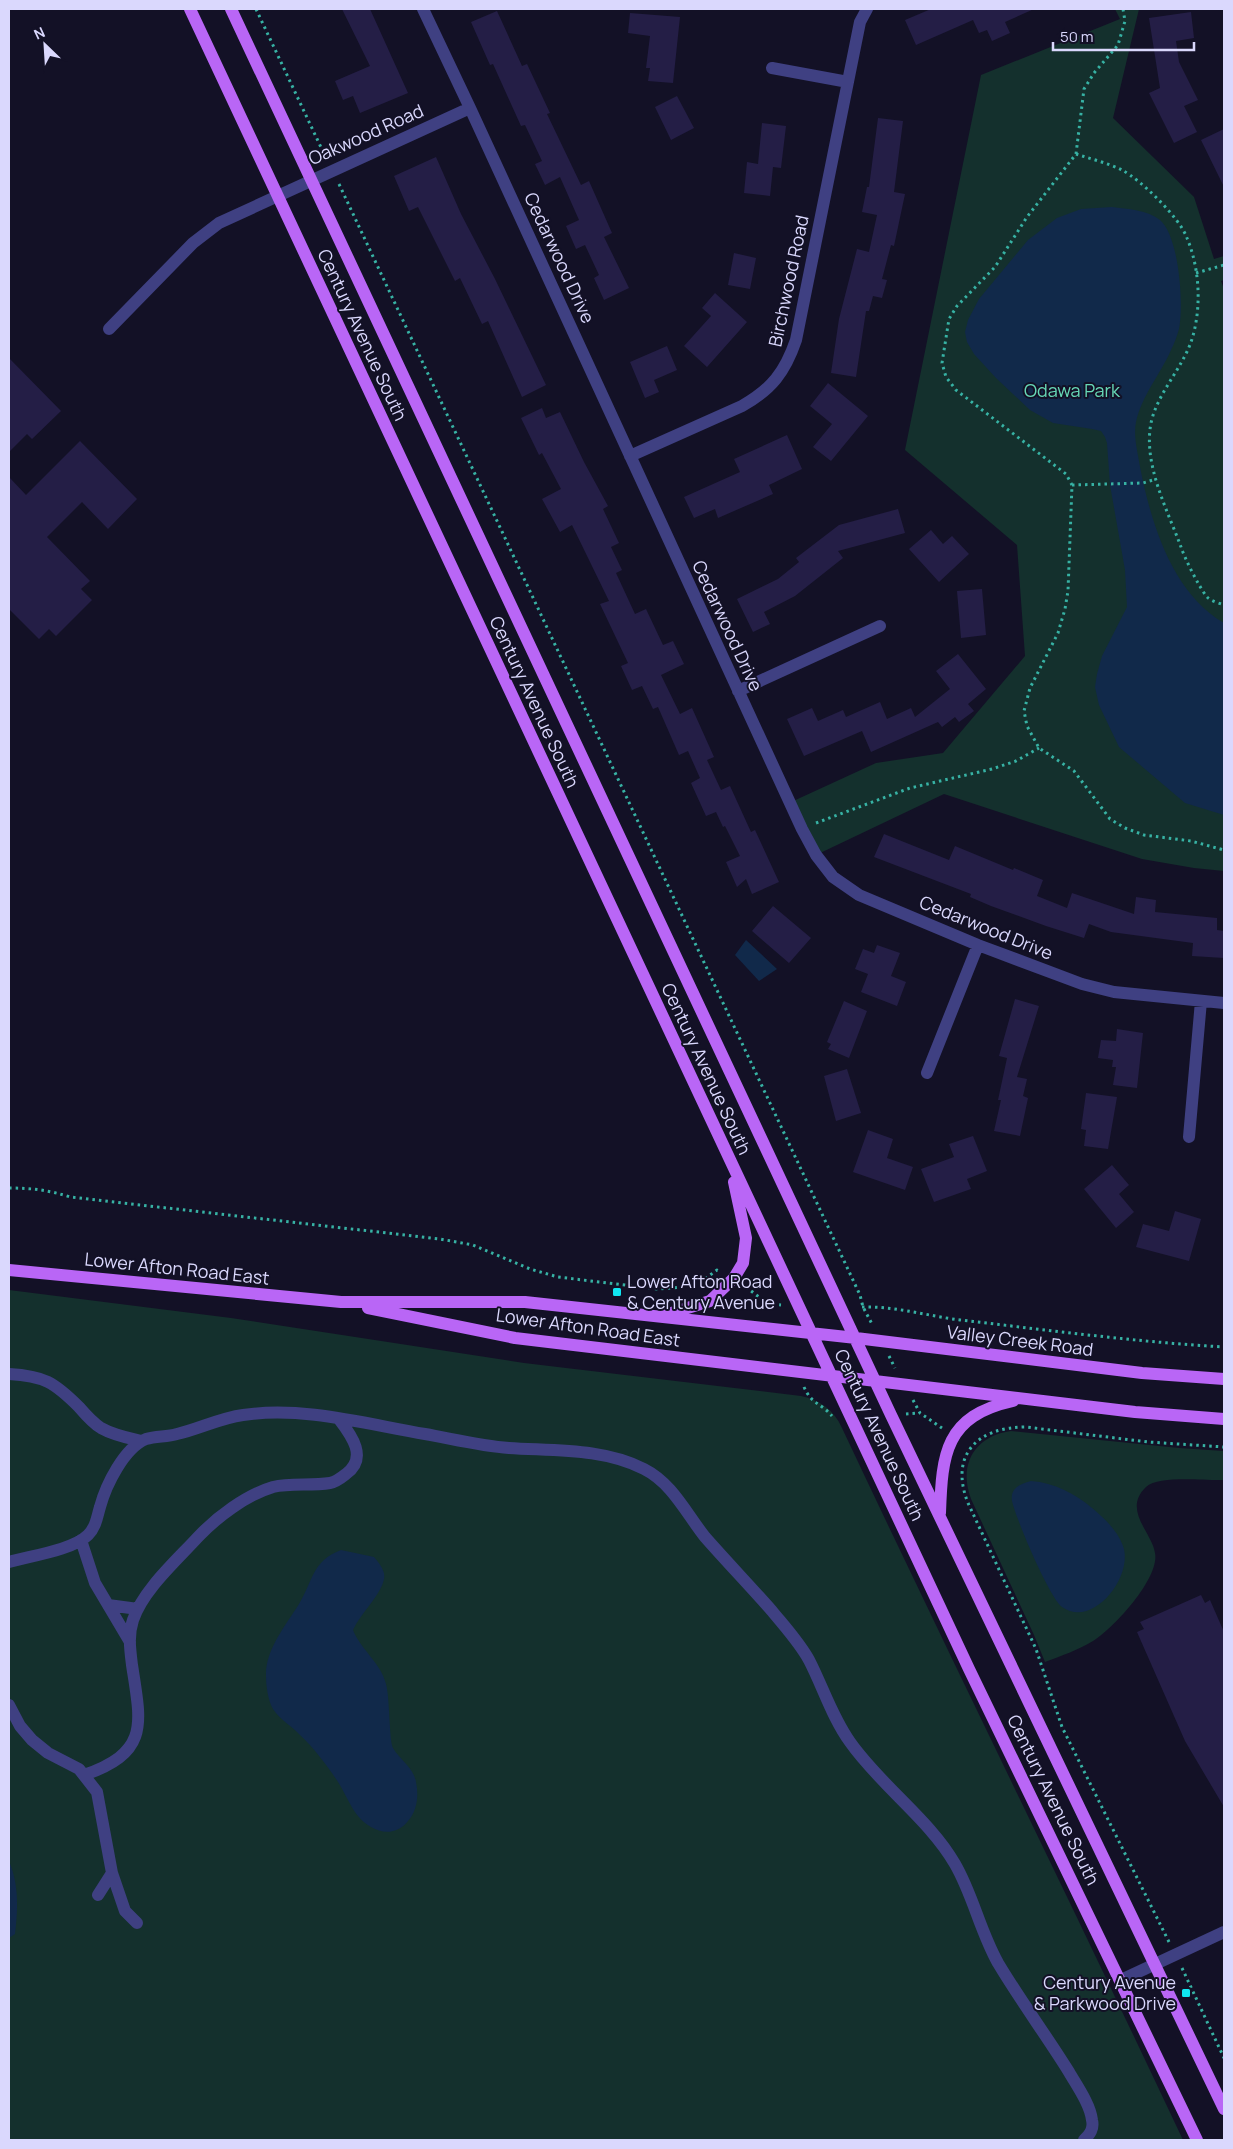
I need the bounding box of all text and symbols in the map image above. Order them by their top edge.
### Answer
north arrow [20,20,70,70]
scale bar [1053,20,1194,52]
text: N [31,22,48,44]
text: 50 m [1060,26,1094,47]
street label: Oakwood Road [304,98,427,170]
street label: Cedarwood Drive [519,188,601,327]
street label: Birchwood Road [762,213,814,349]
street label: Century Avenue South [313,245,413,424]
park label: Odawa Park [1024,378,1121,402]
street label: Cedarwood Drive [687,556,769,695]
street label: Century Avenue South [485,612,585,791]
street label: Cedarwood Drive [916,889,1057,965]
street label: Century Avenue South [657,979,757,1158]
street label: Lower Afton Road East [83,1246,271,1290]
place label: Lower Afton Road & Century Avenue [627,1269,775,1314]
marker: Lower Afton Road & Century Avenue [611,1286,623,1298]
street label: Lower Afton Road East [494,1302,682,1352]
street label: Valley Creek Road [946,1319,1095,1361]
street label: Century Avenue South [830,1345,930,1524]
street label: Century Avenue South [1002,1710,1106,1889]
place label: Century Avenue & Parkwood Drive [1034,1970,1176,2015]
marker: Century Avenue & Parkwood Drive [1180,1987,1192,1999]

